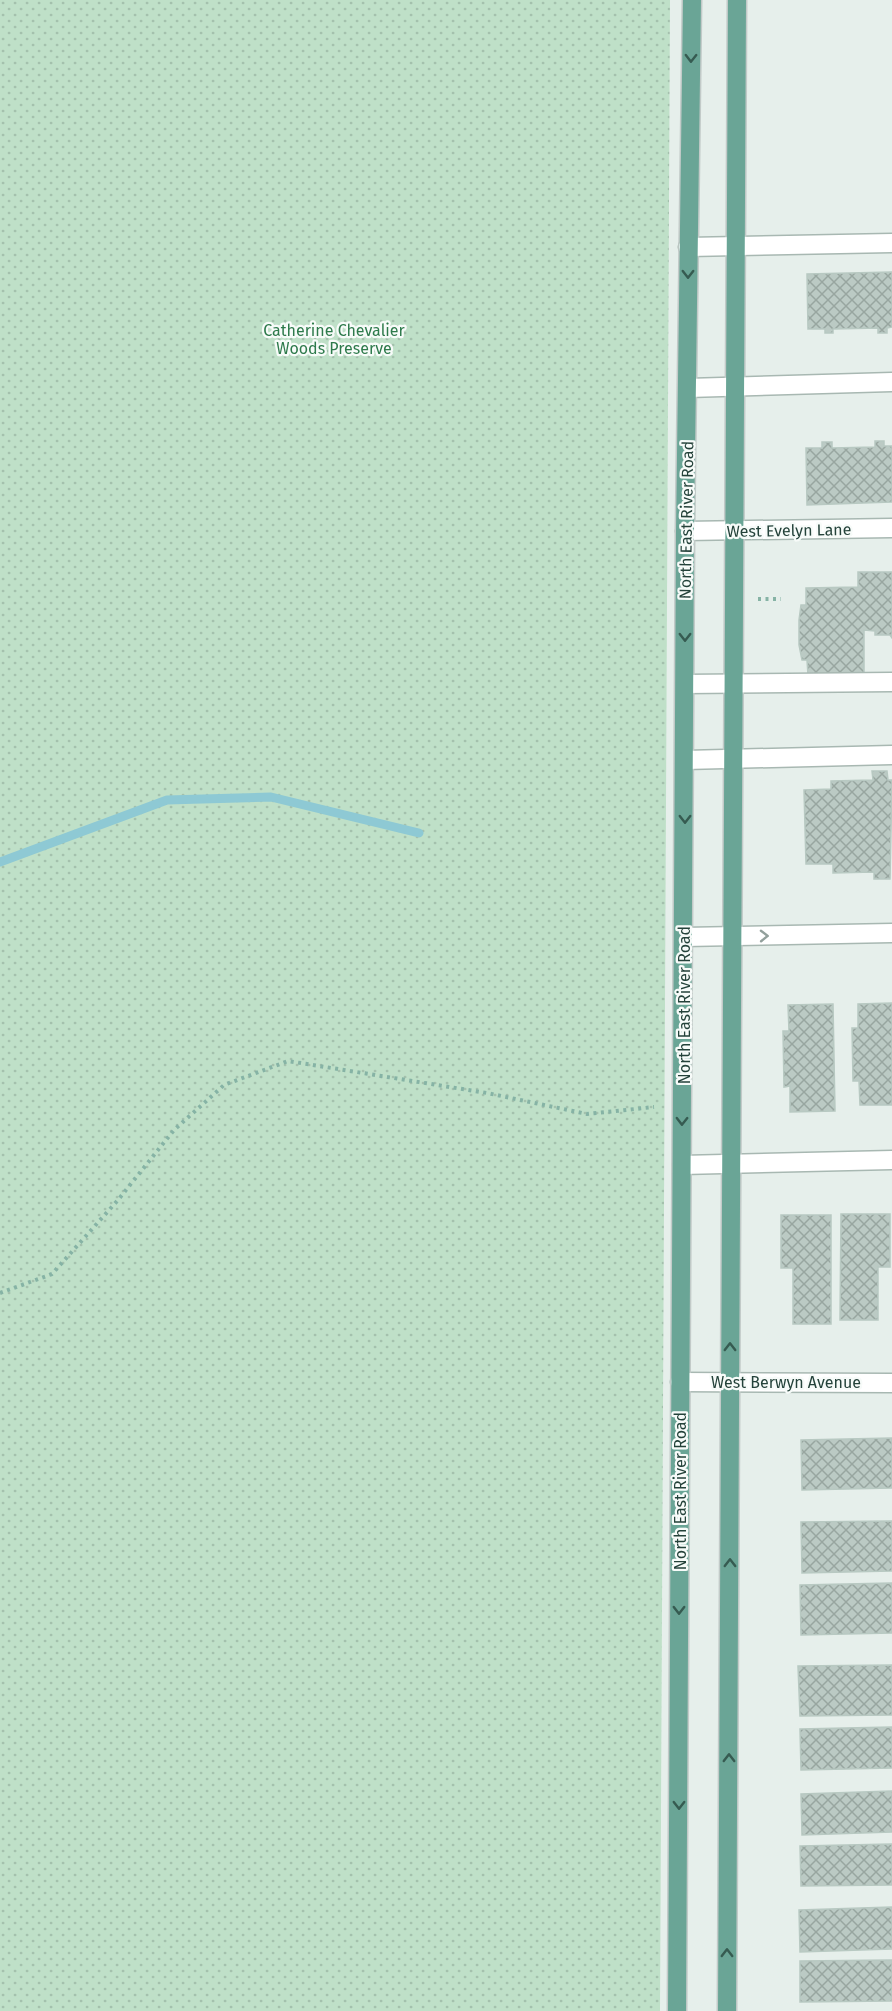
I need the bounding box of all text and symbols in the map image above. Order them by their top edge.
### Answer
one-way arrow [685,54,697,63]
one-way arrow [682,270,694,279]
park label: Catherine Chevalier Woods Preserve [263,321,406,358]
street label: North East River Road [676,441,697,599]
street label: West Evelyn Lane [727,520,851,541]
one-way arrow [679,633,691,642]
one-way arrow [679,814,691,823]
street label: North East River Road [675,926,694,1084]
one-way arrow [759,929,768,942]
one-way arrow [676,1117,689,1126]
one-way arrow [724,1342,736,1351]
street label: West Berwyn Avenue [711,1373,861,1392]
street label: North East River Road [671,1412,690,1570]
one-way arrow [724,1558,736,1567]
one-way arrow [673,1606,685,1615]
one-way arrow [723,1753,735,1762]
one-way arrow [672,1801,685,1810]
one-way arrow [721,1948,733,1957]

